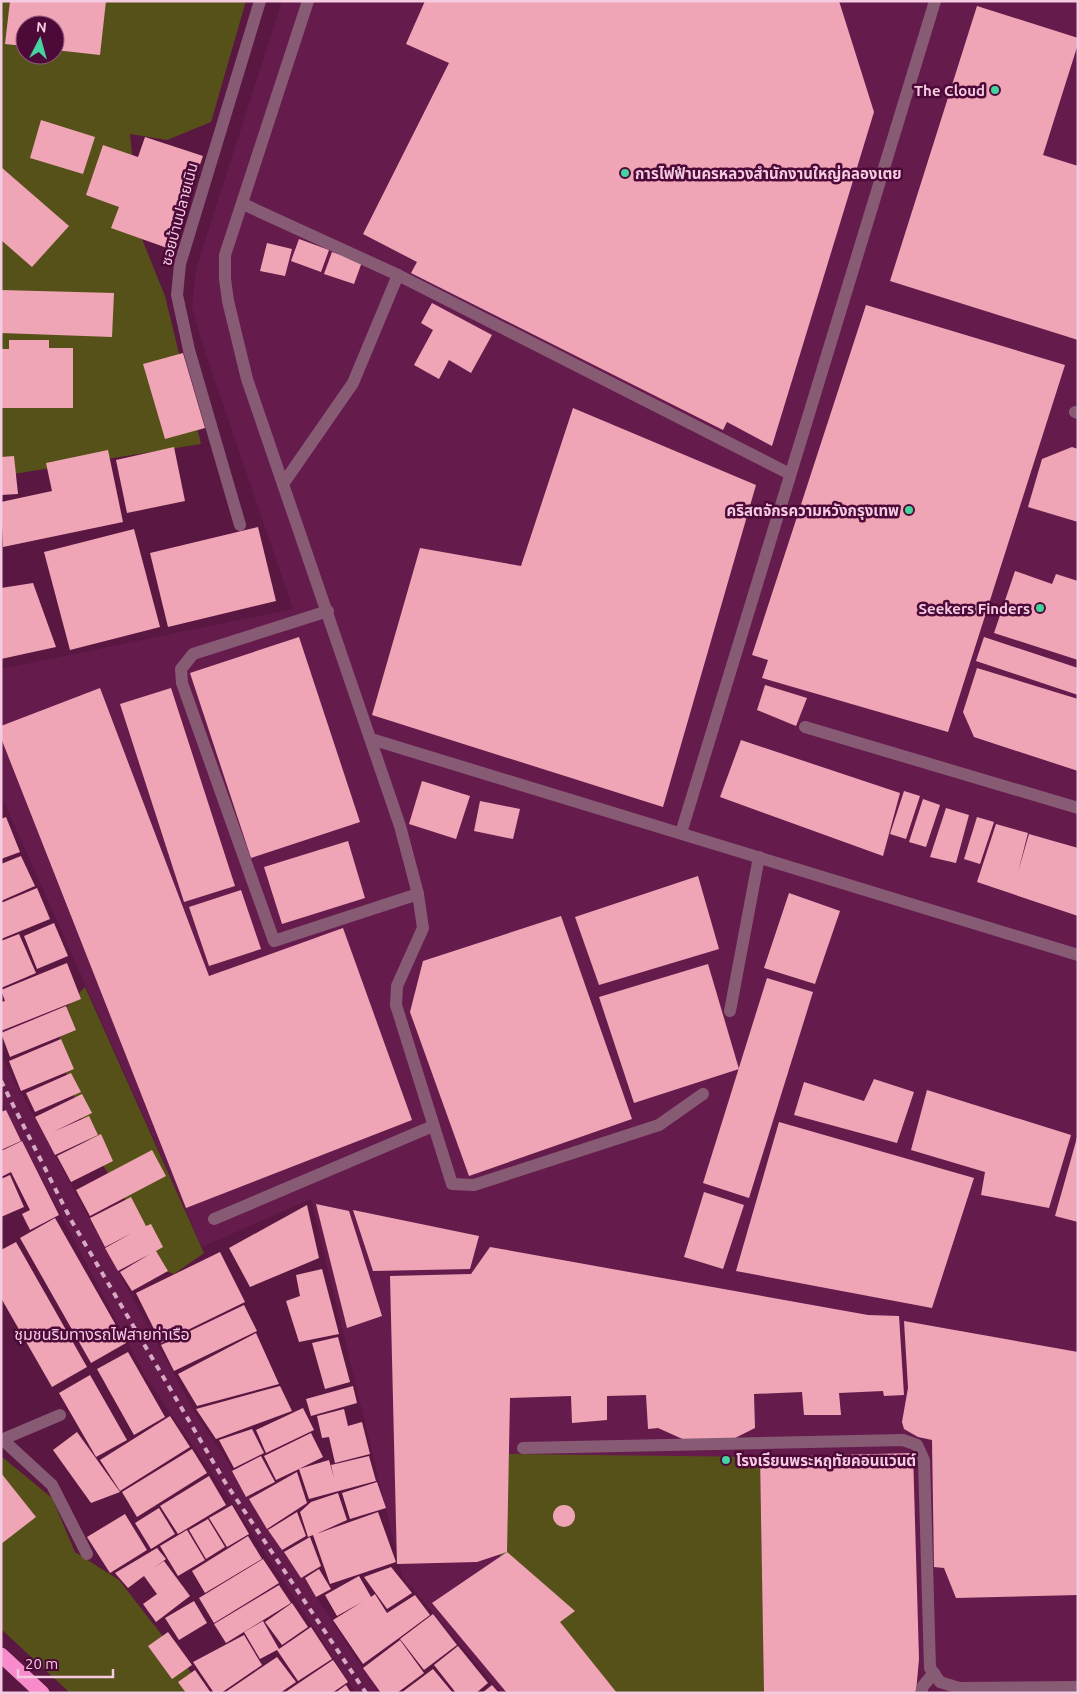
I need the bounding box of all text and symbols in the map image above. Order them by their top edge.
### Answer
north arrow [15,15,65,65]
text: N [35,19,47,36]
place label: The Cloud [914,82,985,99]
marker: The Cloud [989,84,1001,96]
street label: ซอยบ้านปลายเนิน [157,161,201,267]
place label: การไฟฟ้านครหลวงสำนักงานใหญ่คลองเตย [635,165,902,182]
marker: การไฟฟ้านครหลวงสำนักงานใหญ่คลองเตย [619,167,631,179]
place label: คริสตจักรความหวังกรุงเทพ [727,502,899,520]
marker: คริสตจักรความหวังกรุงเทพ [903,504,915,516]
place label: Seekers Finders [919,600,1030,617]
marker: Seekers Finders [1034,602,1046,614]
district label: ชุมชนริมทางรถไฟสายท่าเรือ [14,1325,190,1344]
place label: โรงเรียนพระหฤทัยคอนแวนต์ [736,1452,916,1469]
marker: โรงเรียนพระหฤทัยคอนแวนต์ [720,1454,732,1466]
scale bar [18,1646,112,1678]
text: 20 m [25,1655,58,1672]

